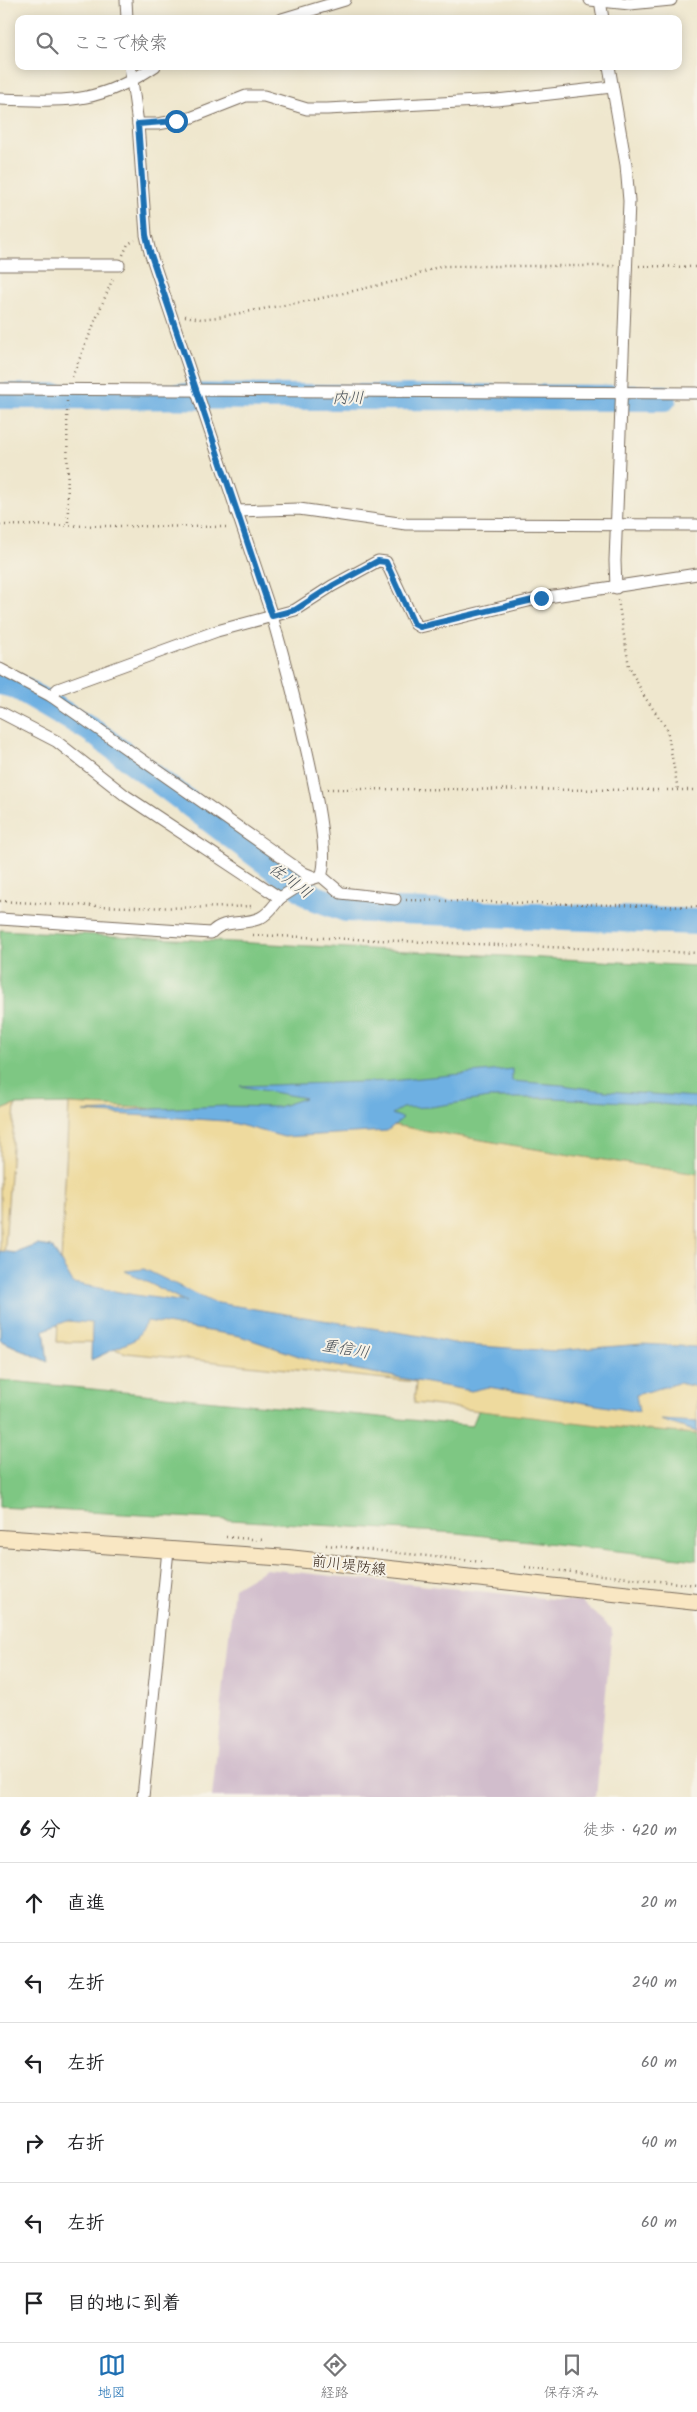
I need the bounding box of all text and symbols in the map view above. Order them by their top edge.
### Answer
search box [15,15,682,70]
icon: search [33,29,61,57]
text: ここで検索 [73,29,168,59]
route start [165,110,188,133]
water label: 内川 [332,386,364,411]
route end [530,587,553,610]
water label: 佐川川 [263,857,317,905]
water label: 重信川 [320,1333,372,1366]
street label: 前川堤防線 [310,1550,388,1582]
text: 6 分 [20,1814,60,1847]
text: 徒歩 · 420 m [583,1818,677,1843]
icon: ahead [20,1889,48,1917]
text: 直進 [67,1889,105,1919]
text: 20 m [641,1890,677,1915]
icon: left [20,1969,48,1997]
text: 左折 [67,1969,105,1999]
text: 240 m [632,1970,677,1995]
icon: left [20,2049,48,2077]
text: 左折 [67,2049,105,2079]
text: 60 m [641,2050,677,2075]
icon: right [20,2129,48,2157]
text: 右折 [67,2129,105,2159]
text: 40 m [641,2130,677,2155]
icon: left [20,2209,48,2237]
text: 左折 [67,2209,105,2239]
text: 60 m [641,2210,677,2235]
icon: arrive [20,2289,48,2317]
text: 目的地に到着 [67,2289,181,2319]
tab: 地図 [98,2351,126,2404]
tab: 経路 [321,2351,349,2404]
tab: 保存済み [544,2351,600,2404]

